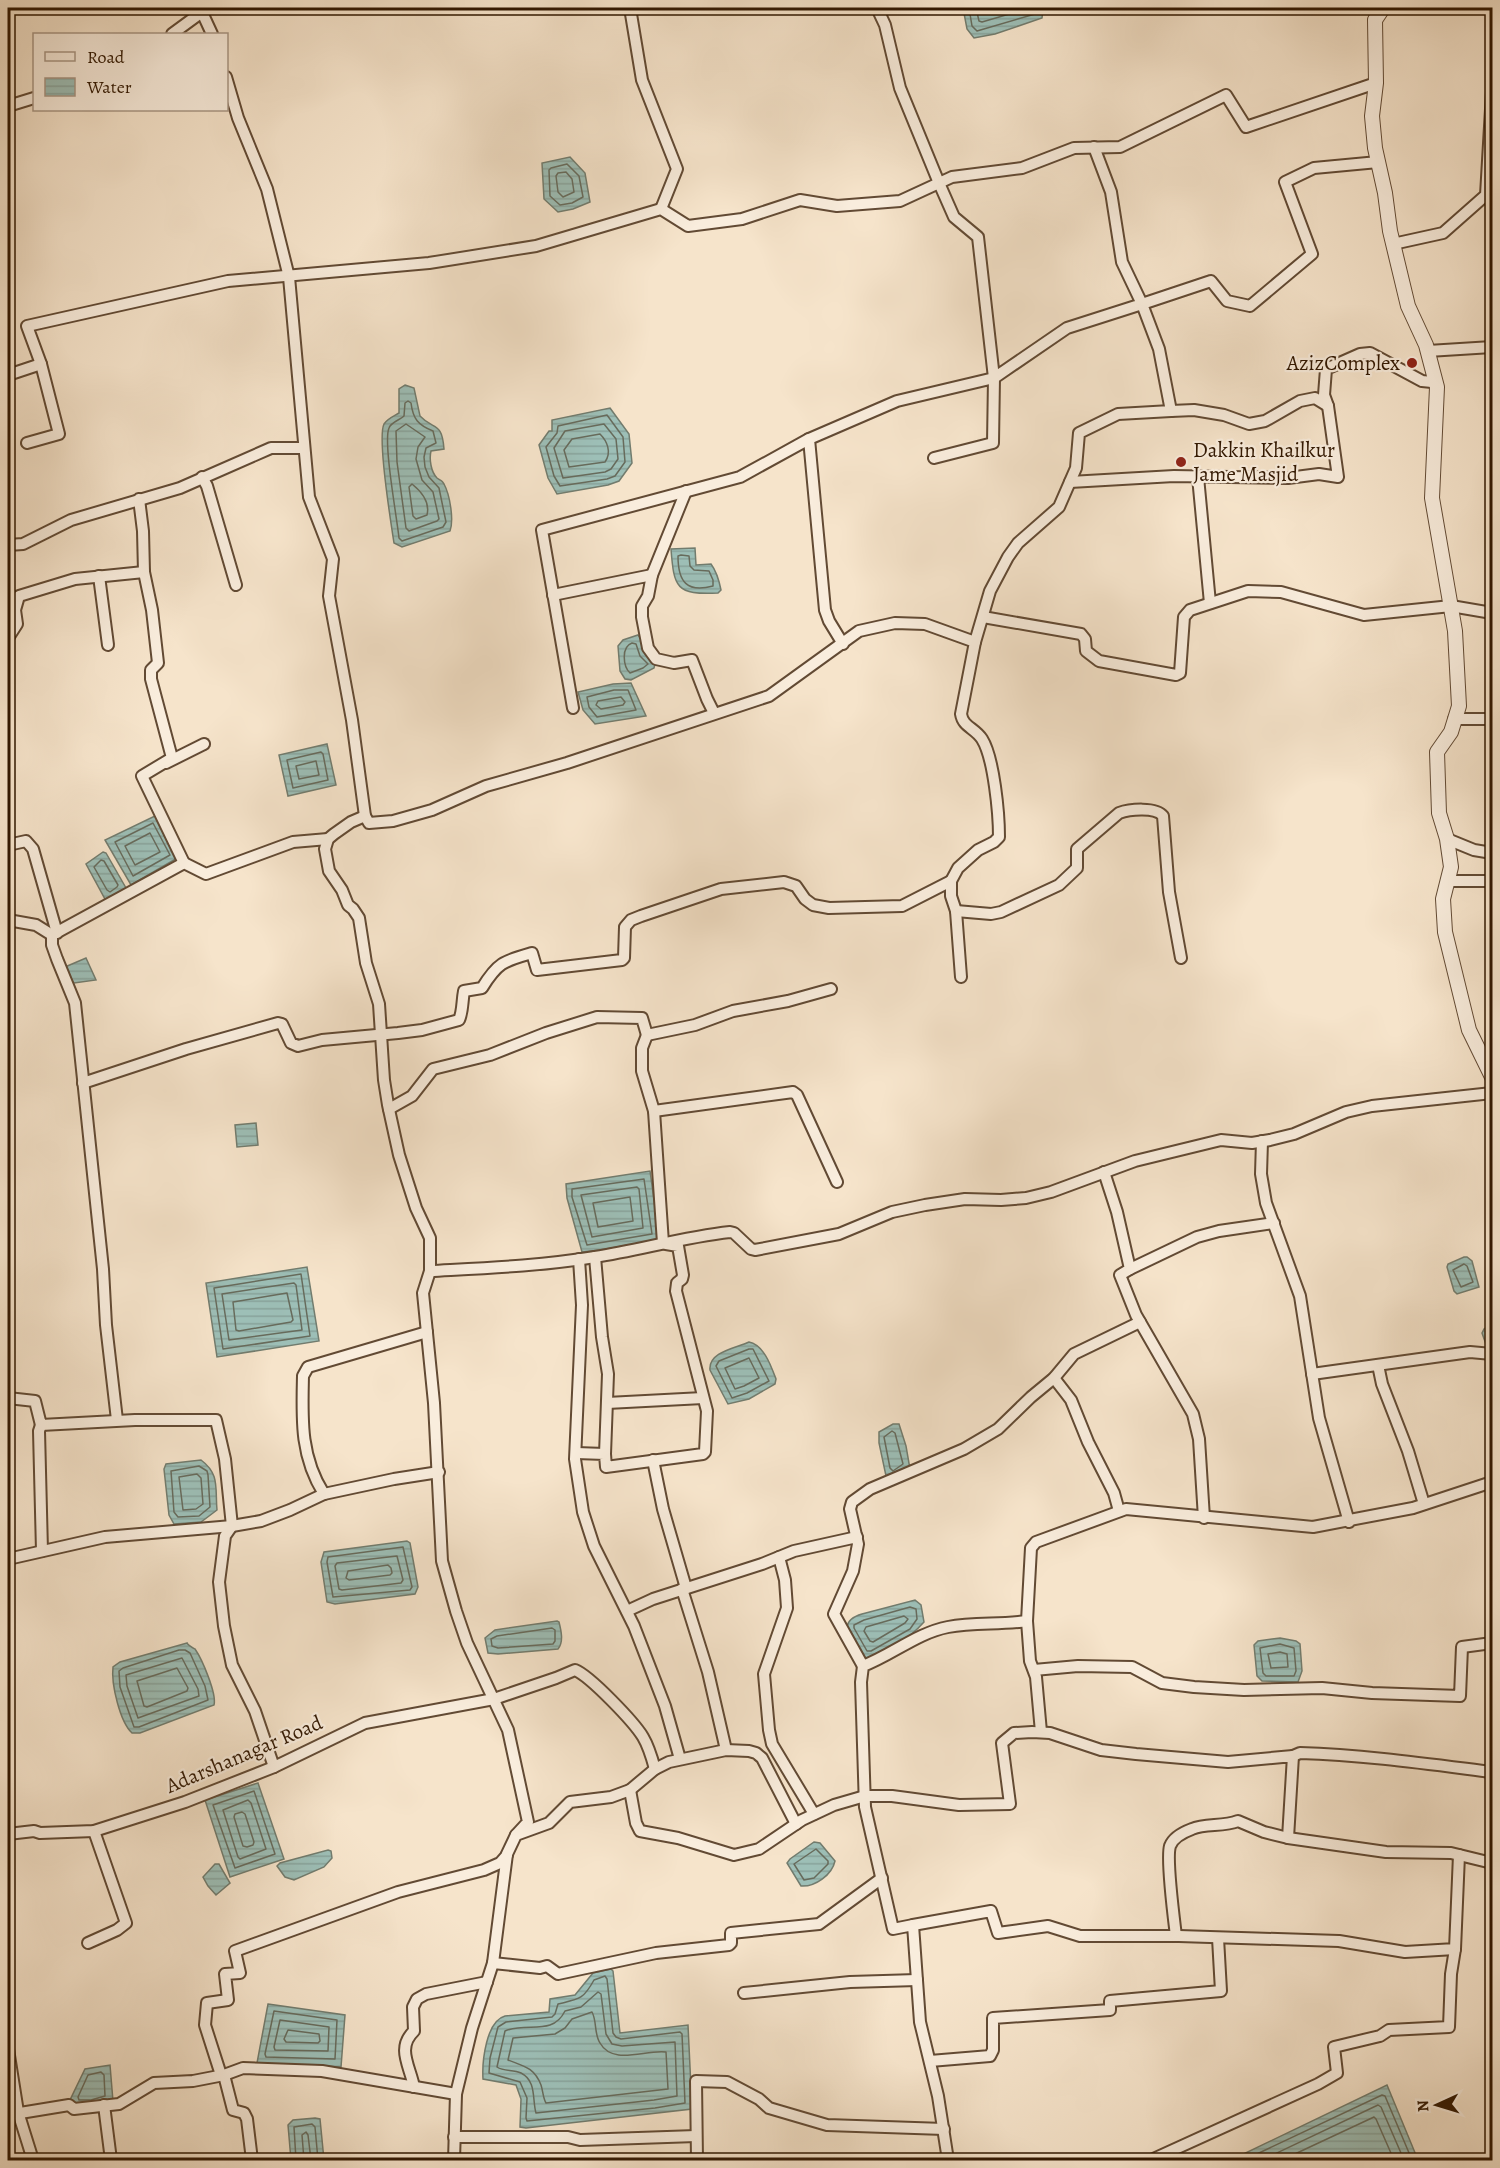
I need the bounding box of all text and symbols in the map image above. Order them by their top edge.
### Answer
legend [33,33,228,111]
text: Road [87,45,125,69]
text: Water [86,75,132,99]
place label: AzizComplex [1286,349,1400,377]
marker: AzizComplex [1405,356,1419,370]
place label: Dakkin Khailkur Jame Masjid [1193,436,1335,488]
marker: Dakkin Khailkur Jame Masjid [1174,455,1188,469]
street label: Adarshanagar Road [160,1708,327,1800]
north arrow [1407,2075,1467,2135]
text: N [1412,2099,1434,2113]

